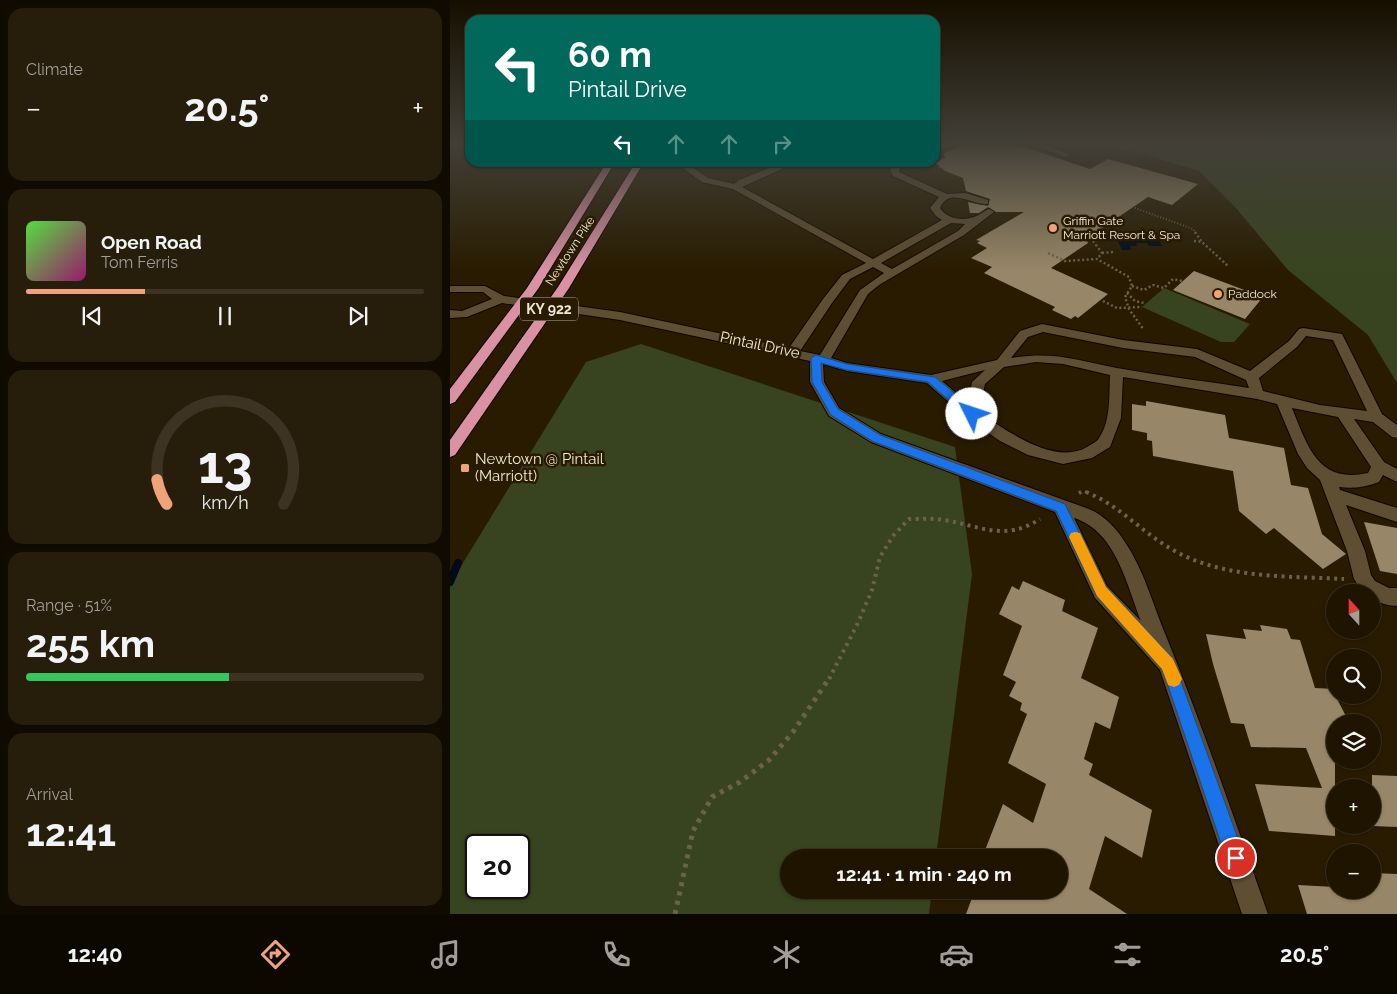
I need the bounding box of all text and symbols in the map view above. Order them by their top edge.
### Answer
text: 60 m [568,34,652,75]
icon: left [485,35,550,100]
text: Climate [26,60,83,79]
text: Pintail Drive [568,76,687,102]
text: 20.5° [184,85,269,130]
text: − [26,92,41,125]
text: + [412,92,424,125]
icon: left [609,130,637,158]
icon: ahead [662,130,690,158]
icon: ahead [715,130,743,158]
icon: right [768,130,796,158]
street label: Newtown Pike [542,214,598,288]
place label: Griffin Gate Marriott Resort & Spa [1063,214,1180,242]
marker: Griffin Gate Marriott Resort & Spa [1047,222,1059,234]
text: Open Road [101,231,202,253]
text: Tom Ferris [101,253,178,272]
place label: Paddock [1228,287,1278,301]
marker: Paddock [1212,288,1224,300]
road number: KY 922 [520,298,578,320]
icon: previous [78,302,106,330]
icon: pause [211,302,239,330]
icon: next [344,302,372,330]
street label: Pintail Drive [719,328,802,362]
position arrow [945,387,997,439]
text: 13 [198,434,252,495]
place label: Newtown @ Pintail (Marriott) [475,450,605,485]
marker: Newtown @ Pintail (Marriott) [459,462,471,474]
text: km/h [201,492,249,513]
north arrow [1326,584,1381,639]
map controls [1326,584,1381,899]
text: Range · 51% [26,596,112,615]
text: 255 km [26,621,155,666]
button: search [1326,649,1381,704]
button: layers [1326,714,1381,769]
button: + [1326,779,1381,834]
text: Arrival [26,785,73,804]
text: 12:41 [26,810,116,855]
speed limit sign: 20 [465,834,530,899]
pin [1215,837,1257,879]
icon: arrive [1222,844,1250,872]
button: − [1326,844,1381,899]
text: 12:41 · 1 min · 240 m [836,863,1012,885]
icon: directions [258,937,293,972]
icon: music [428,937,463,972]
icon: phone [599,937,634,972]
icon: climate [769,937,804,972]
icon: car [939,937,974,972]
icon: filters [1110,937,1145,972]
text: 12:40 [68,941,122,967]
text: 20.5° [1280,941,1329,967]

